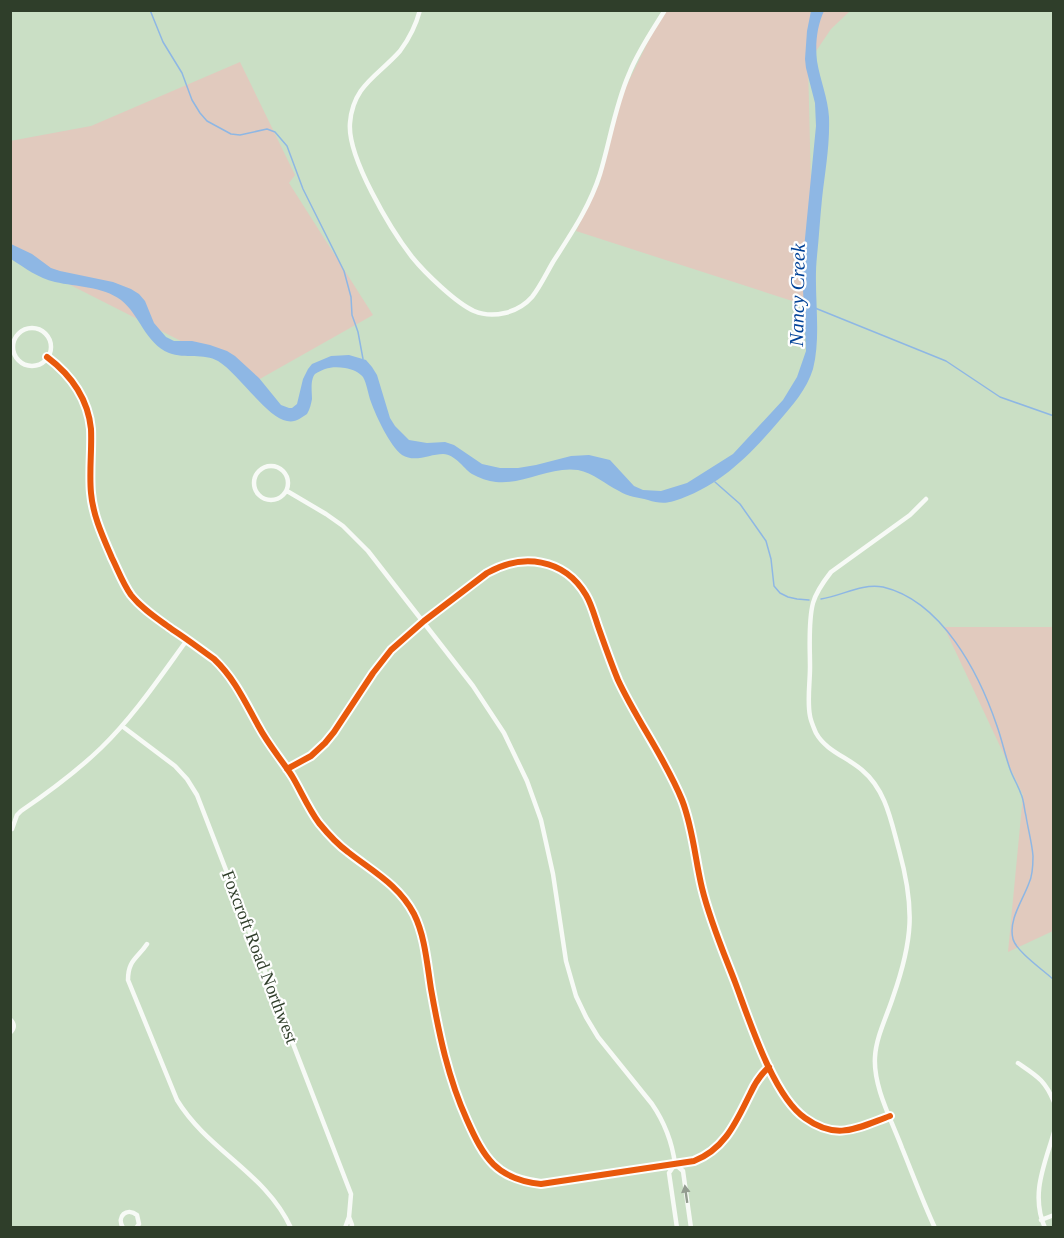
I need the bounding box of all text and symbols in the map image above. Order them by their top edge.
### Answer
water label: Nancy Creek [785,242,810,348]
street label: Foxcroft Road Northwest [218,868,302,1046]
one-way arrow [682,1184,691,1203]

